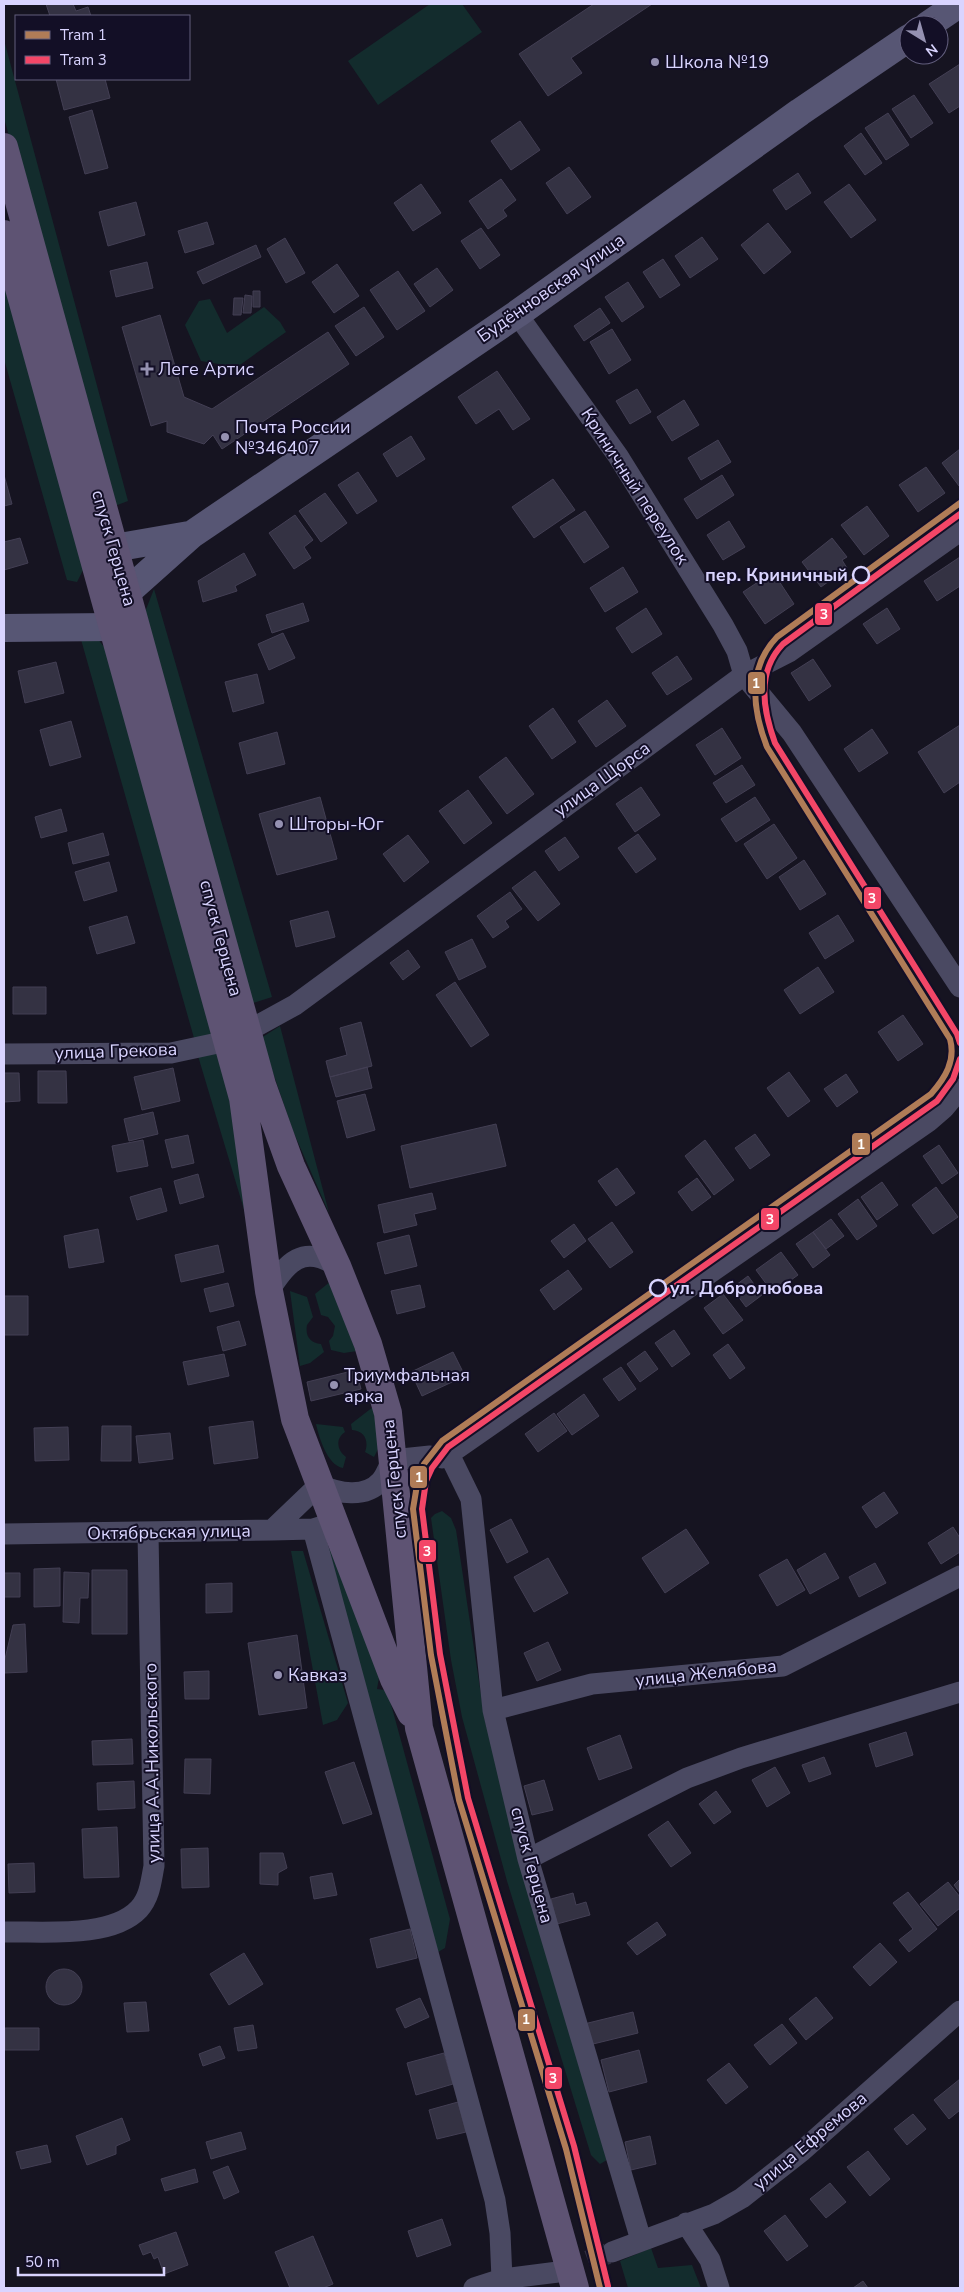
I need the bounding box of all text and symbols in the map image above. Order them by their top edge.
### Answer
legend [15,15,190,80]
north arrow [899,15,949,65]
text: Tram 1 [60,25,107,45]
text: N [922,39,941,61]
text: Tram 3 [60,50,107,70]
place label: Школа №19 [665,50,769,74]
marker: Школа №19 [649,56,661,68]
street label: Будённовская улица [472,228,630,348]
place label: Леге Артис [158,357,255,381]
marker: Леге Артис [140,362,154,376]
street label: Криничный переулок [575,403,695,569]
place label: Почта России №346407 [235,415,350,460]
marker: Почта России №346407 [219,431,231,443]
street label: спуск Герцена [86,487,142,609]
place label: пер. Криничный [705,563,848,587]
marker: пер. Криничный [852,566,870,584]
line badge: 3 [814,602,833,626]
text: 3 [820,605,828,624]
line badge: 1 [747,671,766,695]
text: 1 [752,674,760,693]
street label: улица Щорса [549,736,655,822]
place label: Шторы-Юг [289,812,384,836]
marker: Шторы-Юг [273,818,285,830]
street label: спуск Герцена [194,877,248,999]
line badge: 3 [863,886,882,910]
text: 3 [868,889,876,908]
street label: улица Грекова [54,1037,178,1065]
line badge: 1 [851,1132,871,1156]
text: 1 [857,1135,865,1154]
line badge: 3 [760,1207,780,1231]
text: 3 [766,1210,774,1229]
place label: ул. Добролюбова [670,1276,823,1300]
marker: ул. Добролюбова [649,1279,667,1297]
place label: Триумфальная арка [344,1363,470,1408]
marker: Триумфальная арка [328,1379,340,1391]
street label: спуск Герцена [376,1418,412,1540]
line badge: 1 [409,1465,428,1489]
text: 1 [415,1468,423,1487]
street label: Октябрьская улица [87,1519,251,1545]
line badge: 3 [418,1539,437,1563]
text: 3 [423,1542,431,1561]
street label: улица Желябова [634,1654,778,1692]
street label: улица А.А.Никольского [138,1663,166,1863]
place label: Кавказ [288,1663,347,1687]
marker: Кавказ [272,1669,284,1681]
street label: спуск Герцена [505,1804,559,1926]
line badge: 1 [517,2008,536,2032]
text: 1 [522,2010,530,2029]
line badge: 3 [544,2066,563,2090]
text: 3 [549,2069,557,2088]
street label: улица Ефремова [748,2086,872,2196]
scale bar [18,2244,164,2276]
text: 50 m [25,2252,60,2272]

